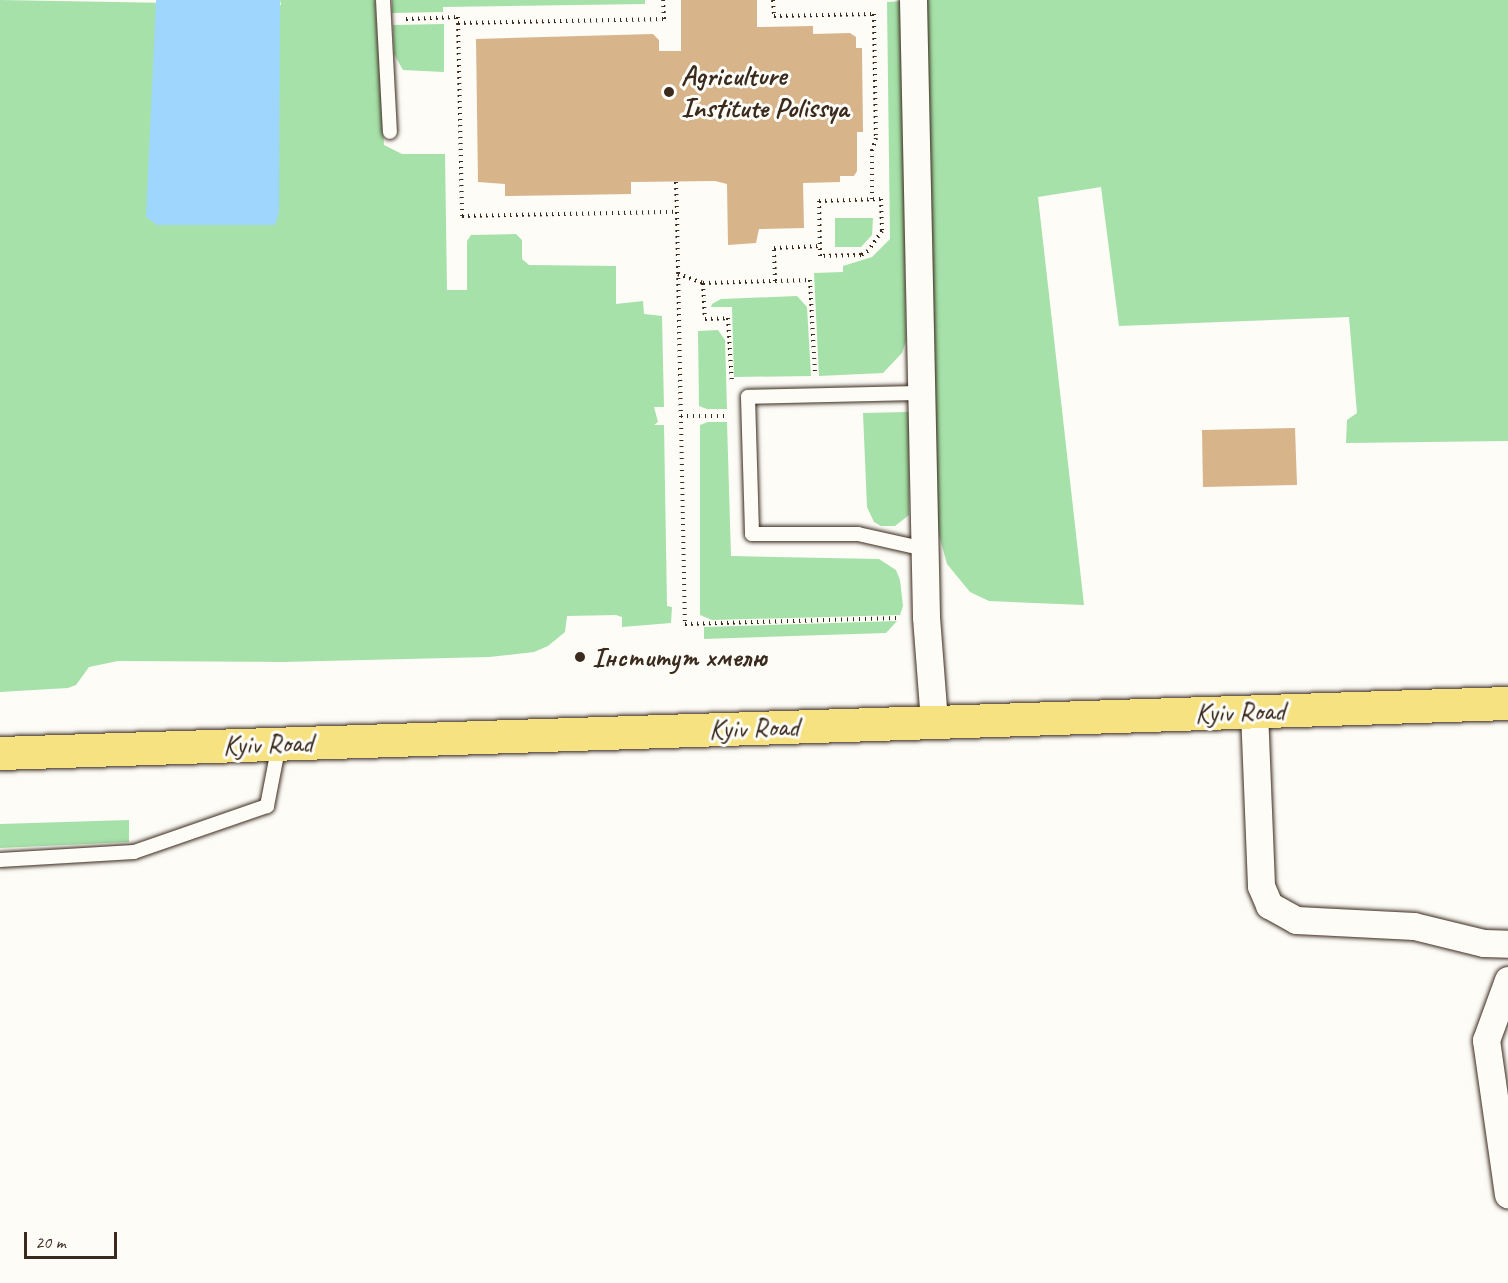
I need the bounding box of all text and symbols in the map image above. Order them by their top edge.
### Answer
place label: Agriculture Institute Polissya [681,59,848,125]
marker: Agriculture Institute Polissya [662,85,676,99]
place label: Інститут хмелю [592,640,768,674]
marker: Інститут хмелю [573,650,587,664]
street label: Kyiv Road [1194,694,1286,730]
street label: Kyiv Road [708,710,800,746]
street label: Kyiv Road [222,726,314,762]
scale bar [27,1220,120,1258]
text: 20 m [35,1231,66,1253]

